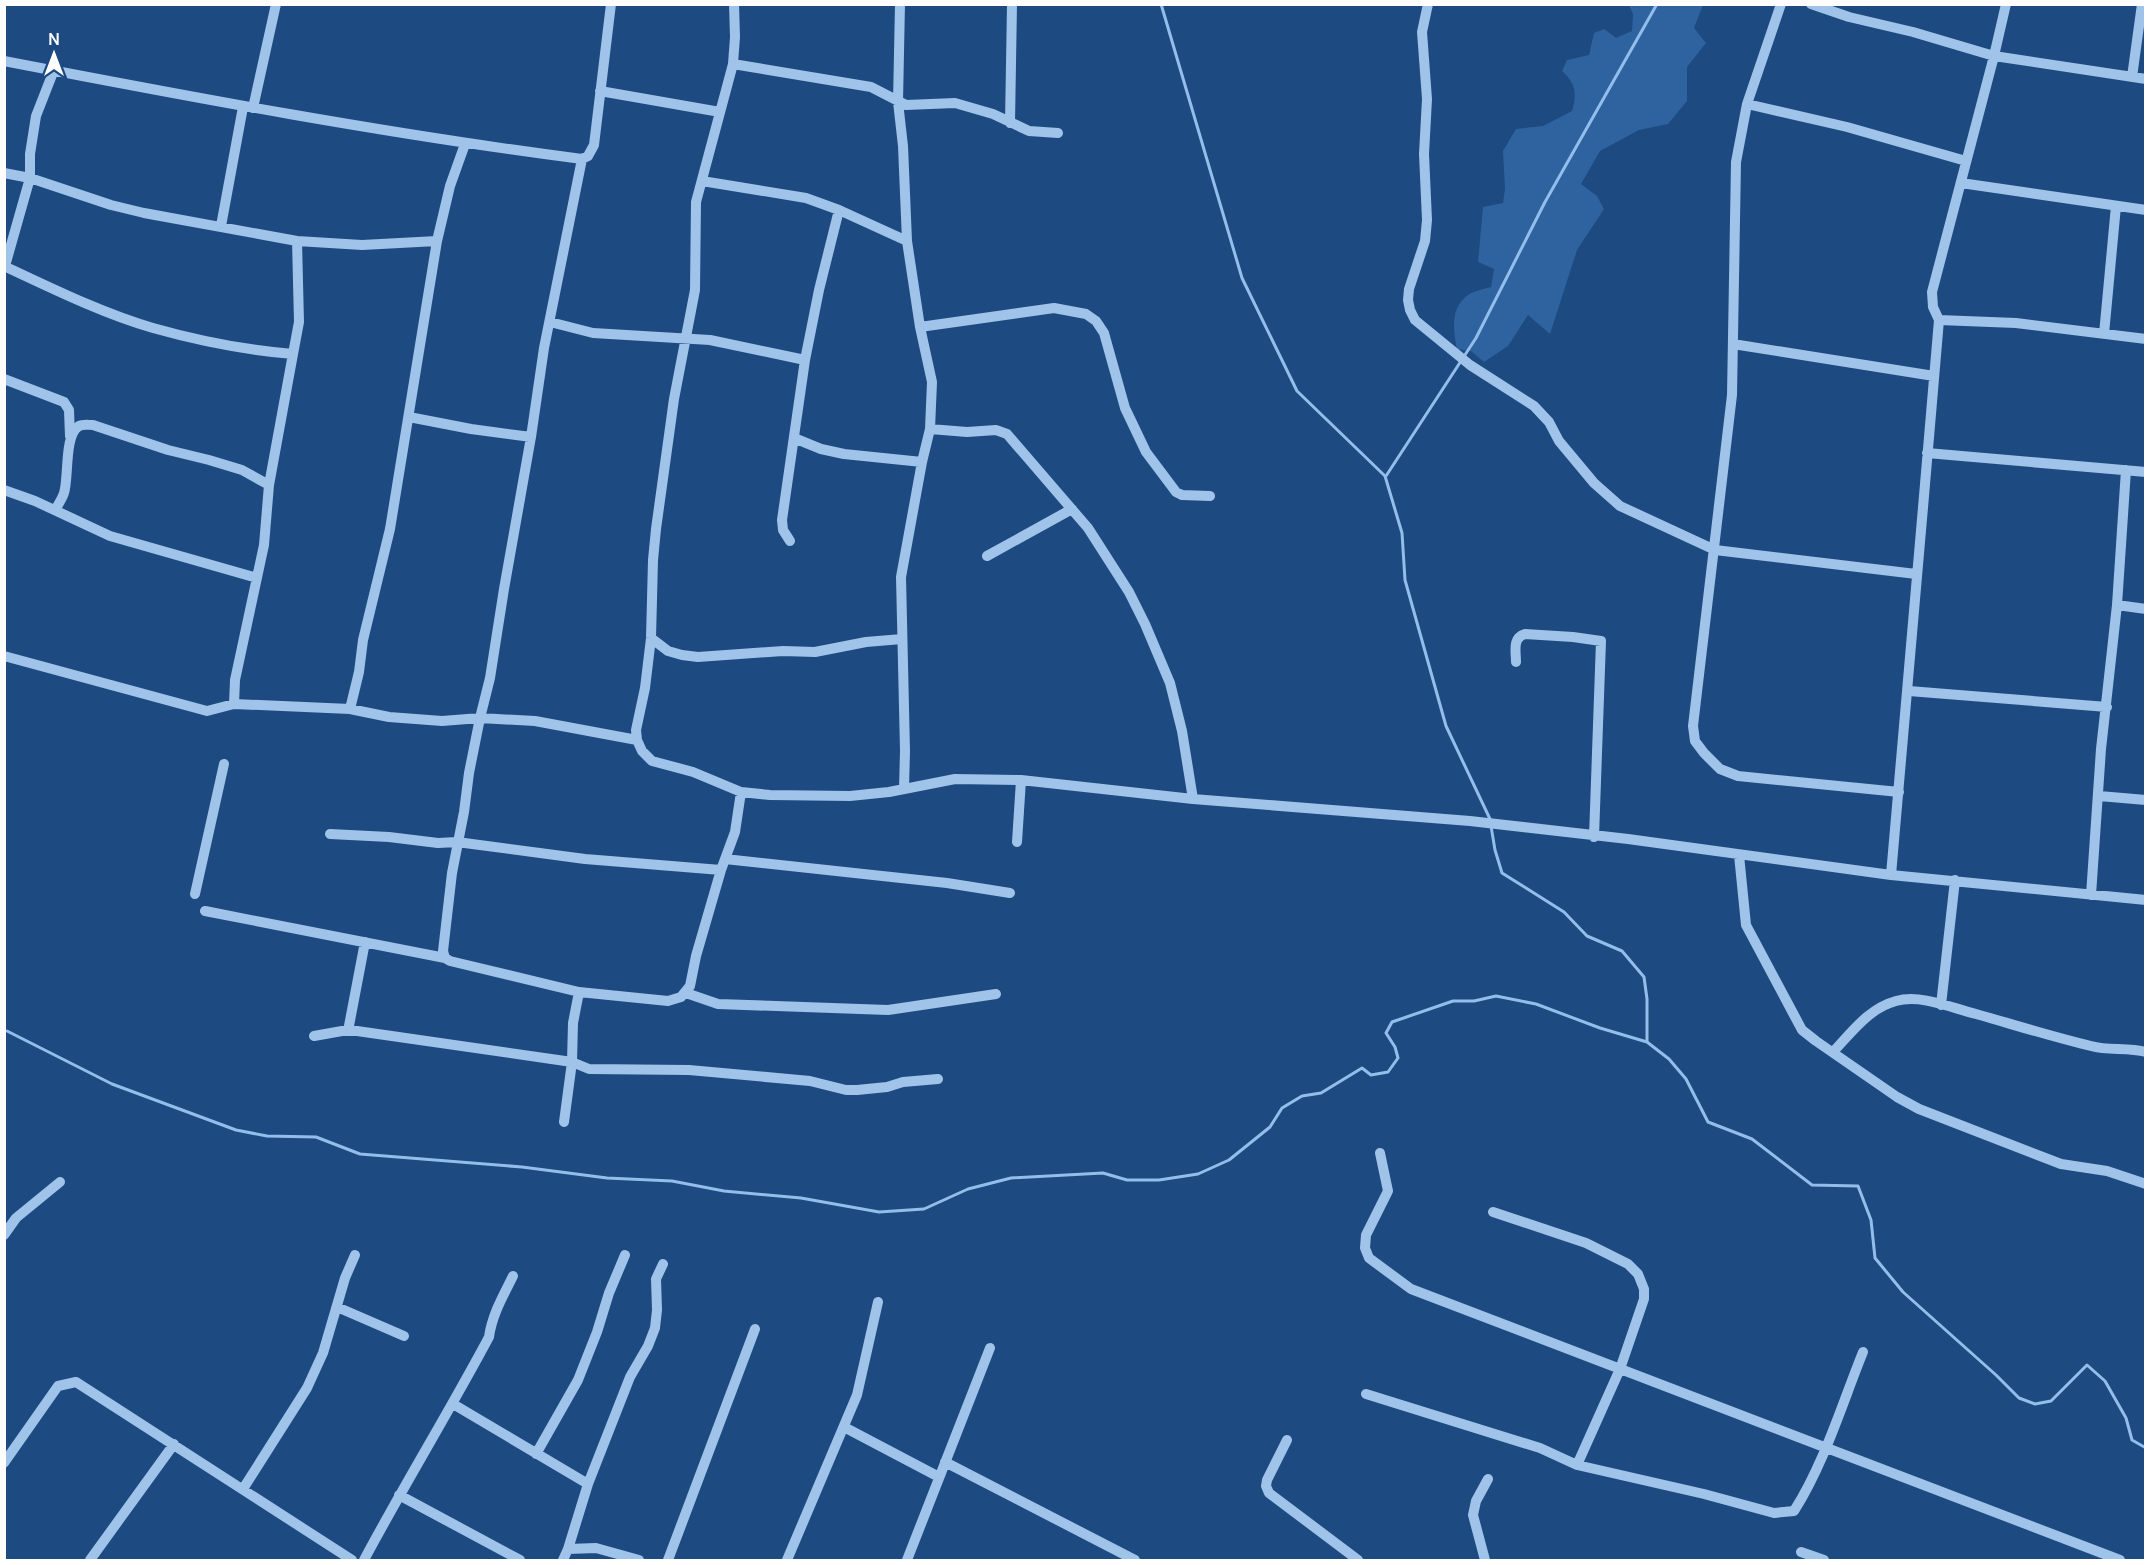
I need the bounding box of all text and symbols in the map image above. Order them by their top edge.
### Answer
north arrow [24,24,84,84]
text: N [48,28,60,50]

